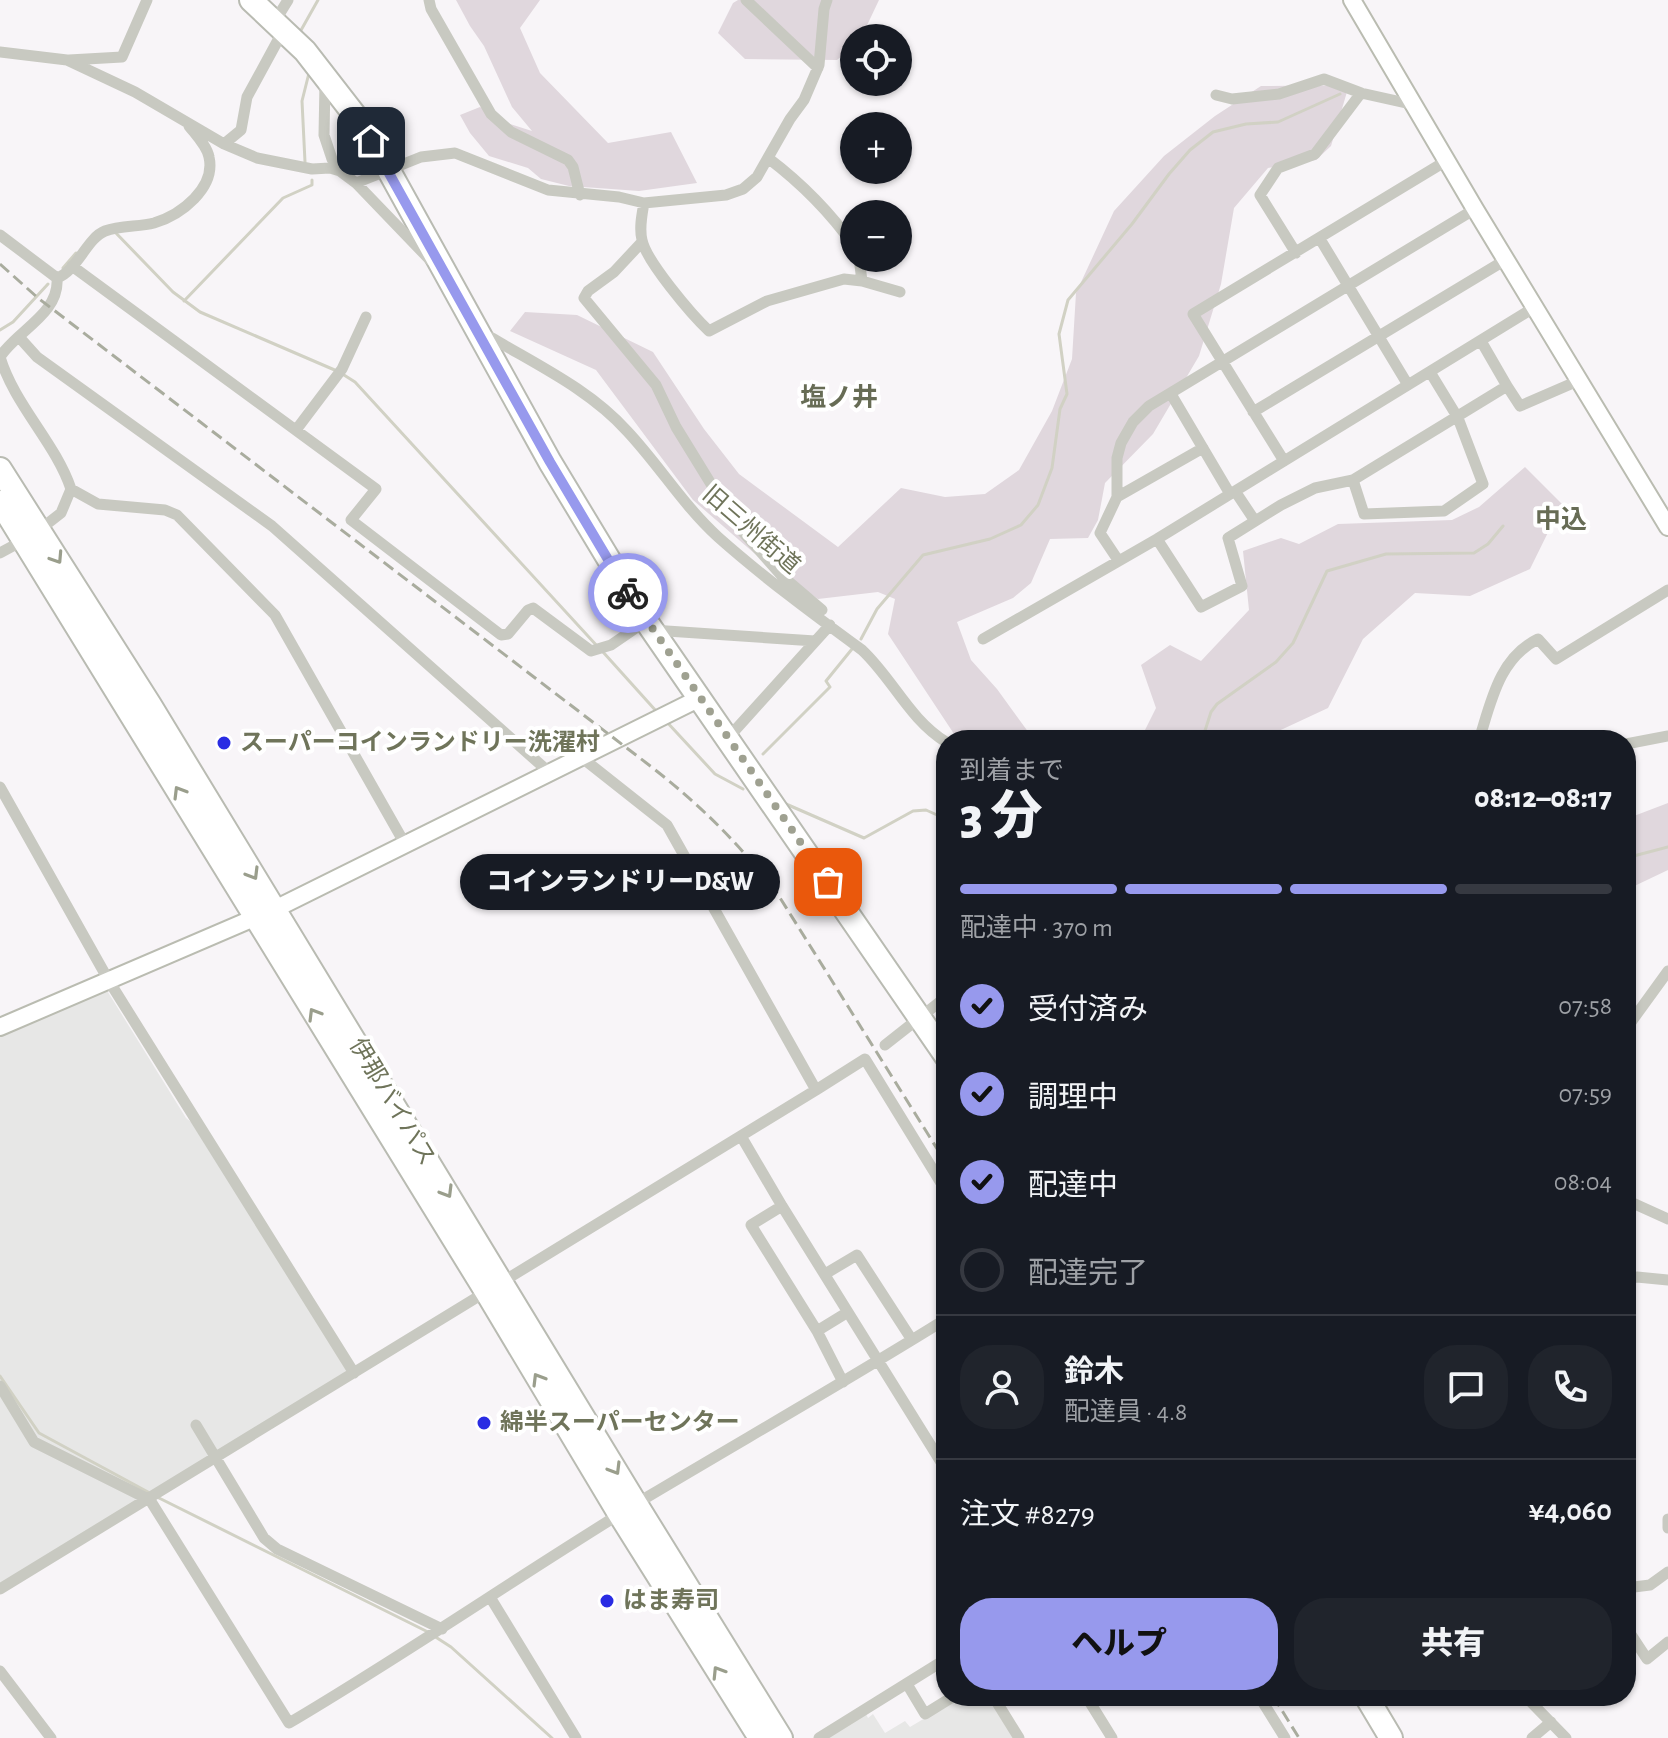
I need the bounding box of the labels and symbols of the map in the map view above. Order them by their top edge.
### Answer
pin [337,107,405,175]
district label: 塩ノ井 [800,383,878,411]
street label: 旧三州街道 [698,480,805,578]
district label: 中込 [1535,505,1587,533]
one-way arrow [47,550,62,564]
courier [588,553,668,633]
place label: スーパーコインランドリー洗濯村 [240,729,600,755]
marker: スーパーコインランドリー洗濯村 [215,734,233,752]
one-way arrow [173,786,189,801]
pin [794,848,862,916]
callout: コインランドリーD&W [460,854,780,910]
one-way arrow [244,865,259,880]
one-way arrow [308,1008,324,1023]
street label: 伊那バイパス [345,1033,441,1170]
one-way arrow [437,1183,452,1198]
one-way arrow [532,1373,548,1388]
place label: 綿半スーパーセンター [500,1409,740,1435]
marker: 綿半スーパーセンター [475,1414,493,1432]
one-way arrow [605,1460,620,1475]
place label: はま寿司 [623,1587,719,1613]
marker: はま寿司 [598,1592,616,1610]
one-way arrow [713,1666,728,1681]

